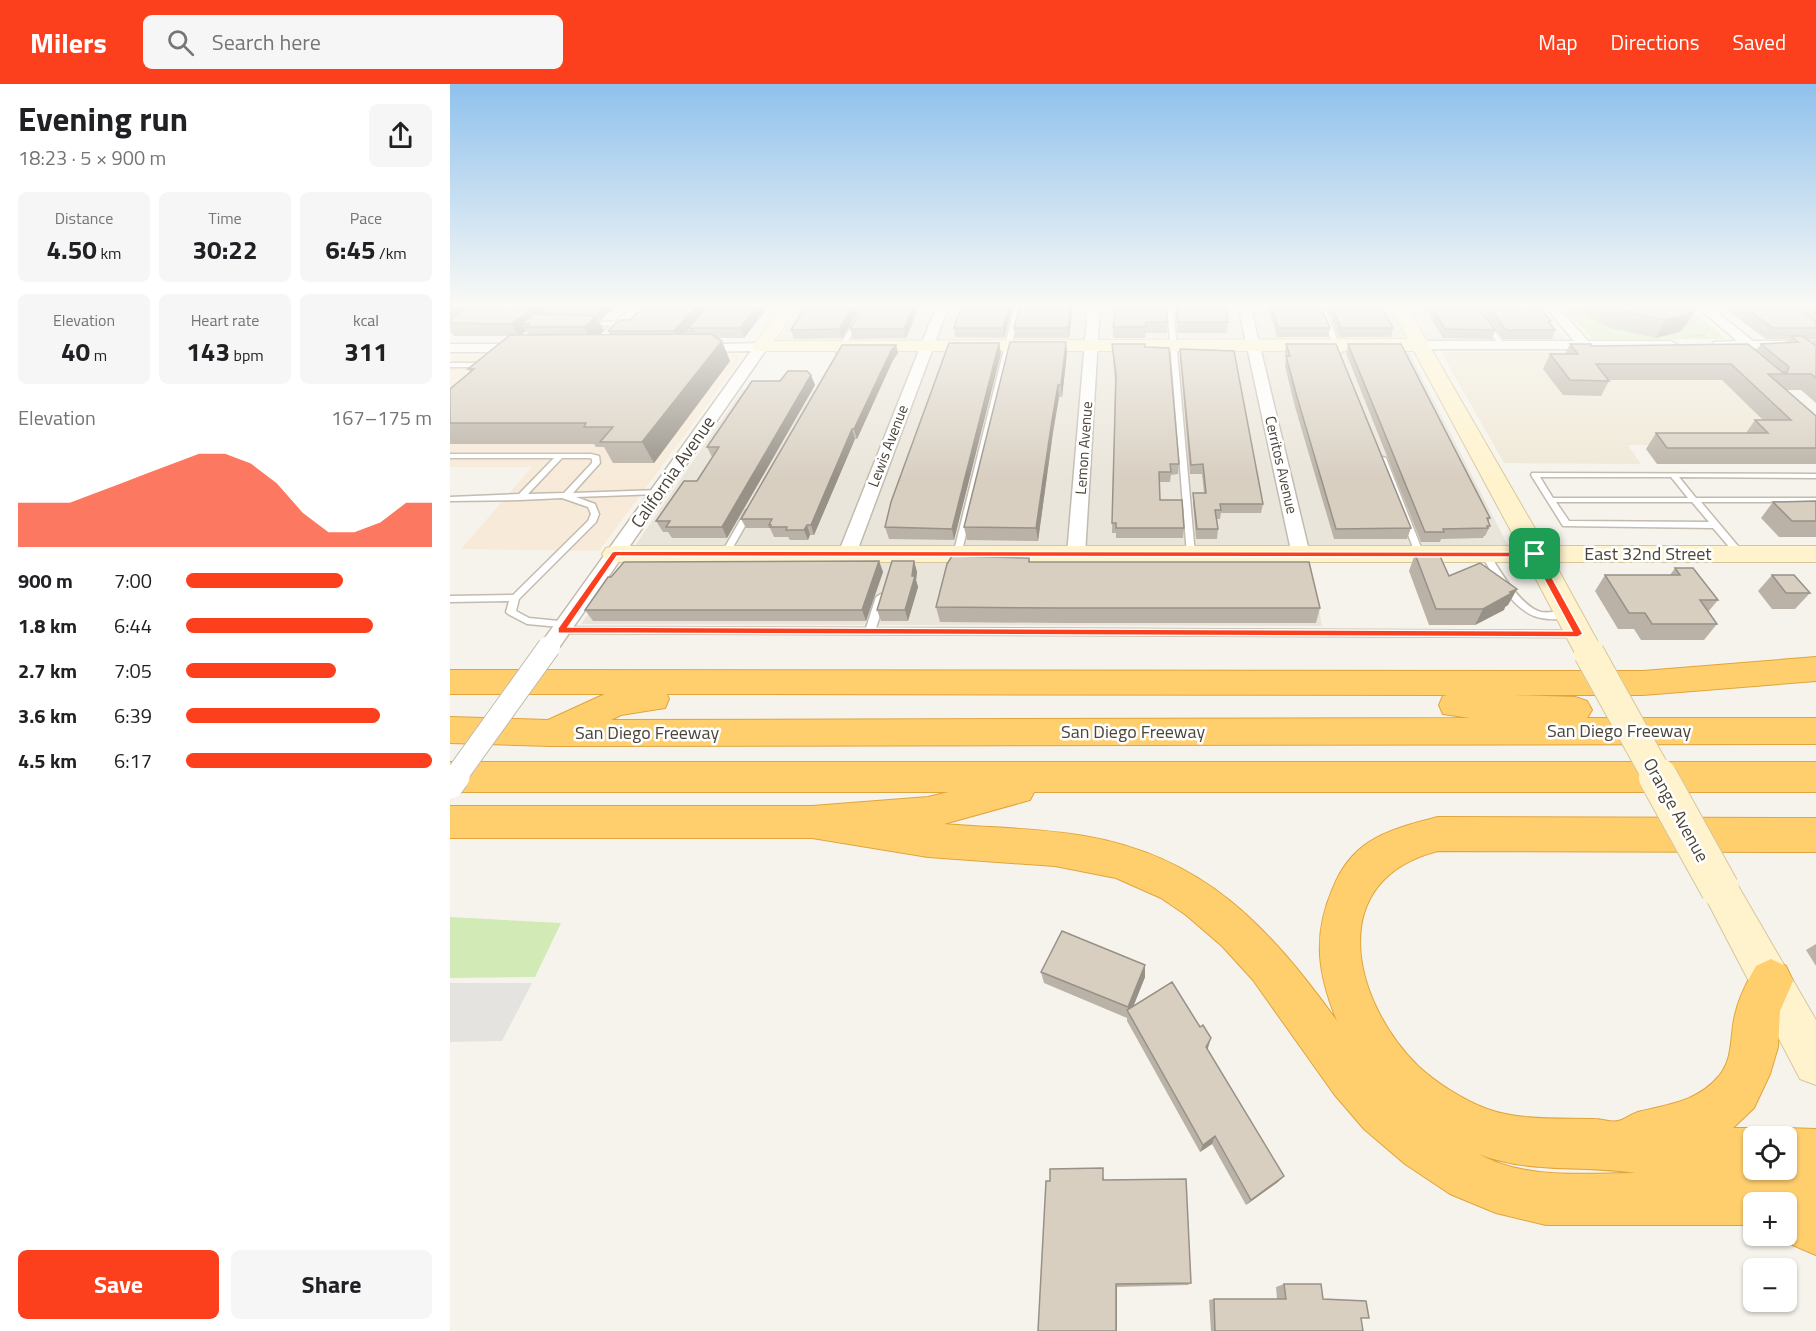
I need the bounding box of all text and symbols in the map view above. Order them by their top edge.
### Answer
search box [143,15,563,69]
text: Milers [30,21,107,64]
text: Search here [212,25,321,59]
icon: search [164,26,197,59]
text: Map [1538,26,1578,58]
text: Directions [1611,26,1700,58]
text: Saved [1733,26,1786,58]
text: Evening run [18,94,188,144]
button: share [369,104,432,167]
text: 18:23 · 5 × 900 m [18,142,166,173]
text: Distance [55,206,113,230]
text: Time [208,206,242,230]
text: Pace [350,206,382,230]
text: 4.50 [47,230,97,269]
text: 30:22 [193,230,257,269]
text: 6:45 [325,230,376,269]
text: km [97,241,121,265]
text: /km [376,241,407,265]
text: Elevation [53,308,115,332]
text: Heart rate [191,308,259,332]
text: kcal [353,308,379,332]
text: 40 [61,332,90,371]
text: 143 [186,332,230,371]
text: 311 [344,332,388,371]
text: m [90,343,107,367]
text: bpm [230,343,264,367]
street label: Lewis Avenue [861,401,914,490]
street label: Lemon Avenue [1069,401,1098,495]
text: Elevation [18,402,96,433]
text: 167–175 m [331,402,432,433]
street label: California Avenue [624,410,721,533]
street label: Cerritos Avenue [1259,414,1304,516]
pin [1509,528,1560,579]
icon: arrive [1518,537,1551,570]
street label: East 32nd Street [1584,540,1712,567]
text: 900 m [18,565,73,596]
text: 7:00 [114,565,152,596]
text: 1.8 km [18,610,77,641]
text: 6:44 [114,610,152,641]
text: 2.7 km [18,655,77,686]
text: 7:05 [114,655,152,686]
text: 3.6 km [18,700,77,731]
text: 6:39 [114,700,152,731]
street label: San Diego Freeway [1547,717,1691,744]
street label: San Diego Freeway [1061,718,1205,745]
street label: San Diego Freeway [575,719,719,746]
text: 4.5 km [18,745,77,776]
text: 6:17 [114,745,152,776]
street label: Orange Avenue [1637,753,1716,867]
map controls [1743,1126,1797,1312]
button: locate [1743,1126,1797,1180]
button: + [1743,1192,1797,1246]
button: Save [18,1250,219,1319]
button: Share [231,1250,432,1319]
button: − [1743,1258,1797,1312]

